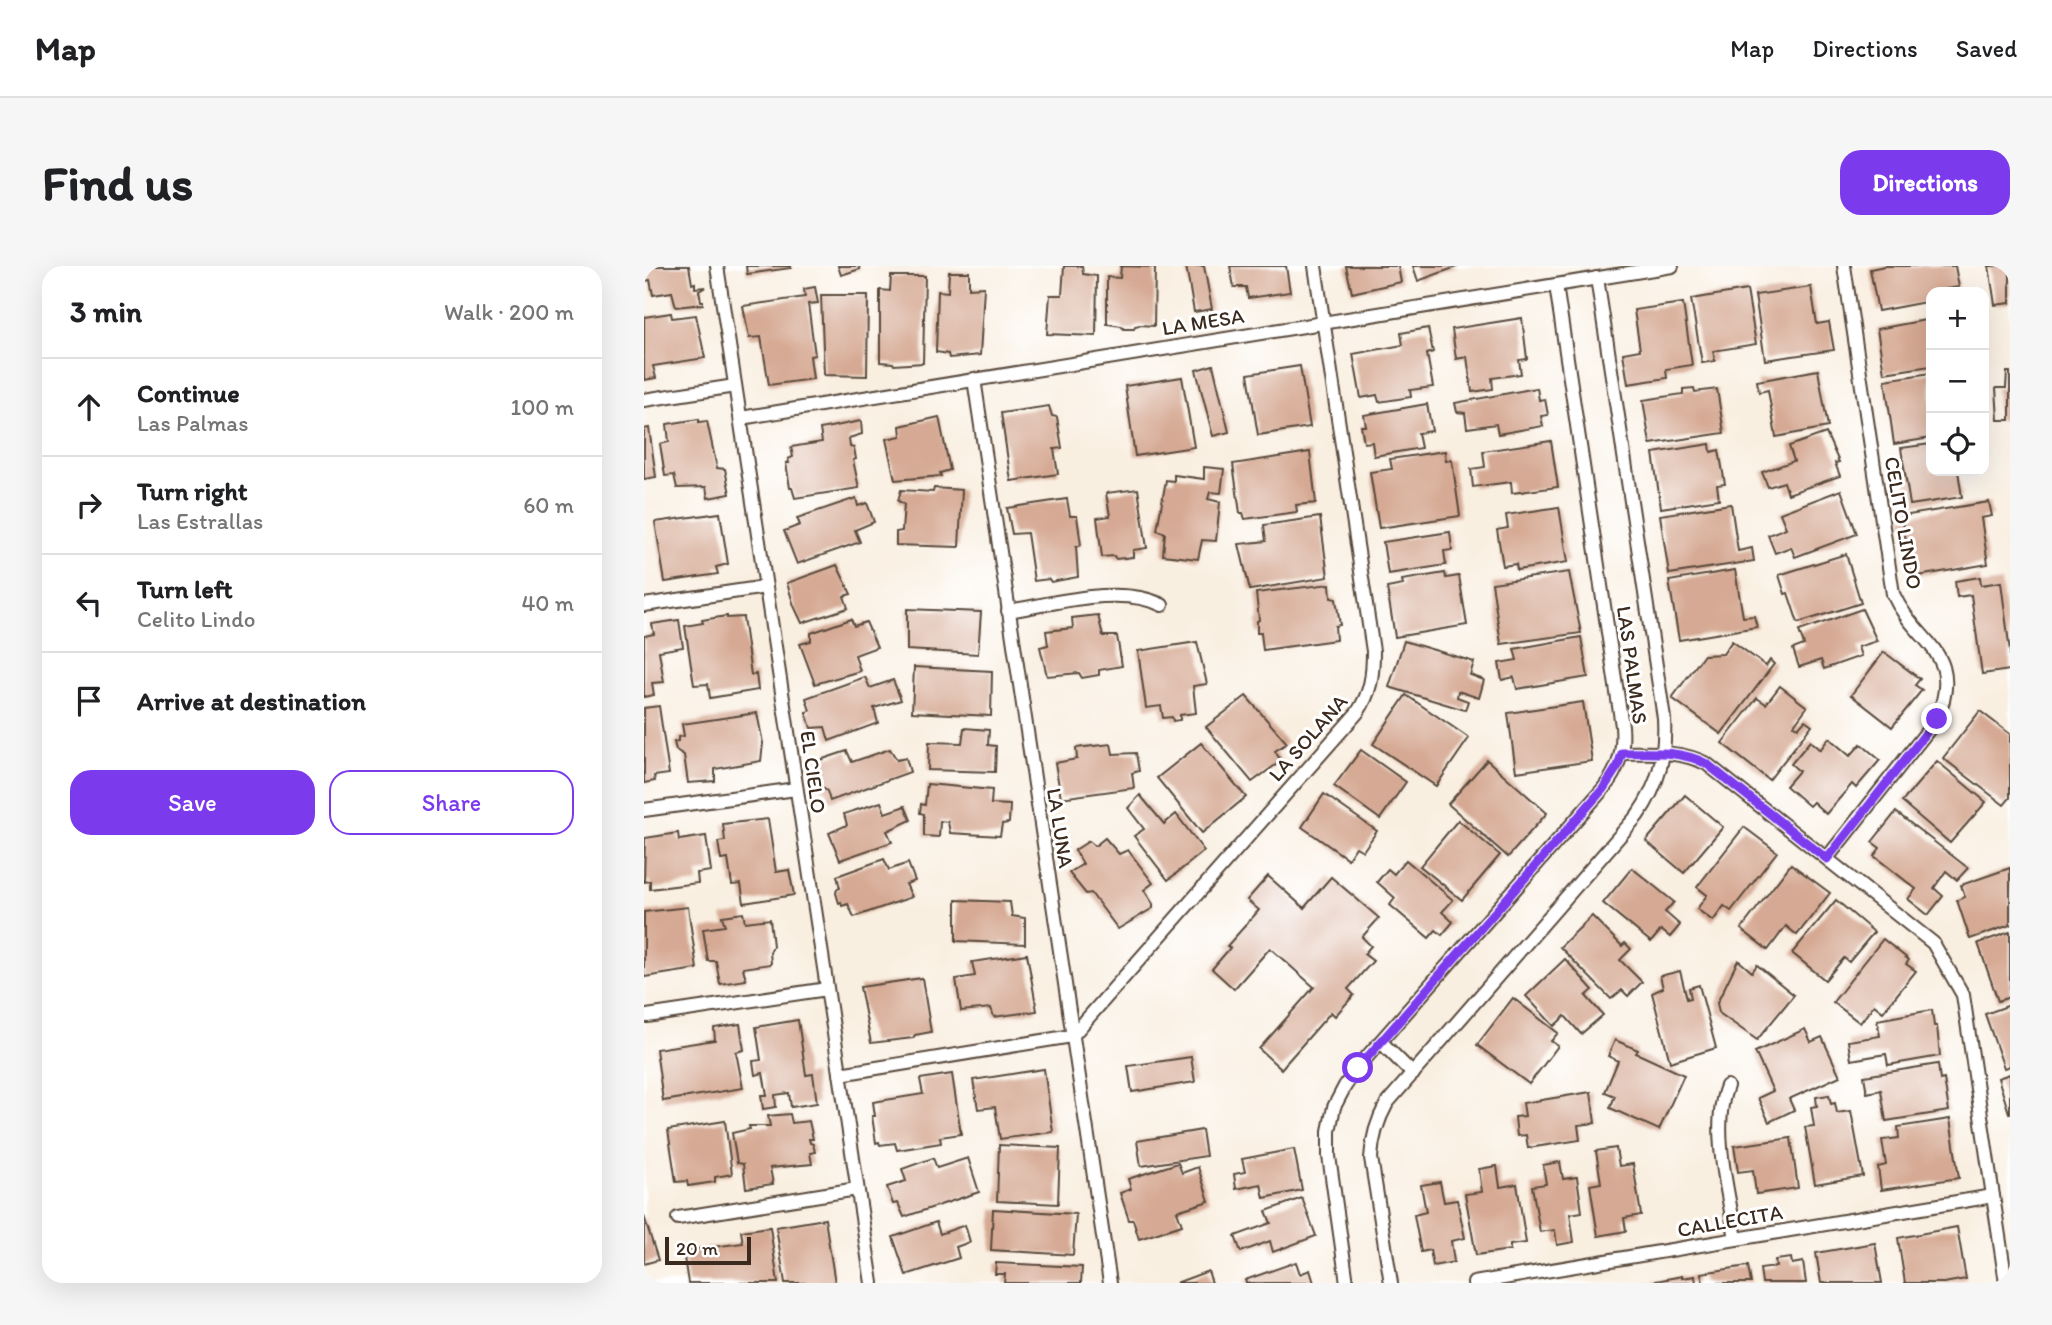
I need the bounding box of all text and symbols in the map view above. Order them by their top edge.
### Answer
text: Map [35,29,96,68]
text: Map [1730,34,1774,63]
text: Directions [1812,34,1918,63]
text: Saved [1956,34,2017,63]
button: Directions [1840,150,2010,215]
text: Find us [42,153,193,212]
map controls [1926,287,1989,476]
button: + [1926,287,1989,350]
text: 3 min [70,293,142,330]
text: Walk · 200 m [444,298,574,326]
street label: LA MESA [1160,303,1246,340]
button: − [1926,350,1989,413]
text: Continue [137,377,240,409]
icon: ahead [70,388,108,426]
text: 100 m [510,393,574,421]
text: Las Palmas [137,409,249,437]
button: locate [1926,413,1989,476]
street label: CELITO LINDO [1880,455,1927,591]
text: Turn right [137,475,248,507]
icon: right [70,486,108,524]
text: 60 m [523,491,574,519]
text: Las Estrallas [137,507,263,535]
text: Turn left [137,573,233,605]
icon: left [70,584,108,622]
text: 40 m [521,589,574,617]
street label: LAS PALMAS [1612,604,1653,726]
text: Celito Lindo [137,605,256,633]
icon: arrive [70,682,108,720]
text: Arrive at destination [137,685,366,717]
street label: LA SOLANA [1263,689,1353,786]
route end [1921,703,1952,734]
street label: EL CIELO [795,729,832,815]
button: Save [70,770,315,835]
button: Share [329,770,574,835]
street label: LA LUNA [1042,786,1079,870]
route start [1342,1052,1373,1083]
street label: CALLECITA [1675,1199,1785,1242]
scale bar [665,1234,751,1266]
text: 20 m [676,1237,718,1260]

